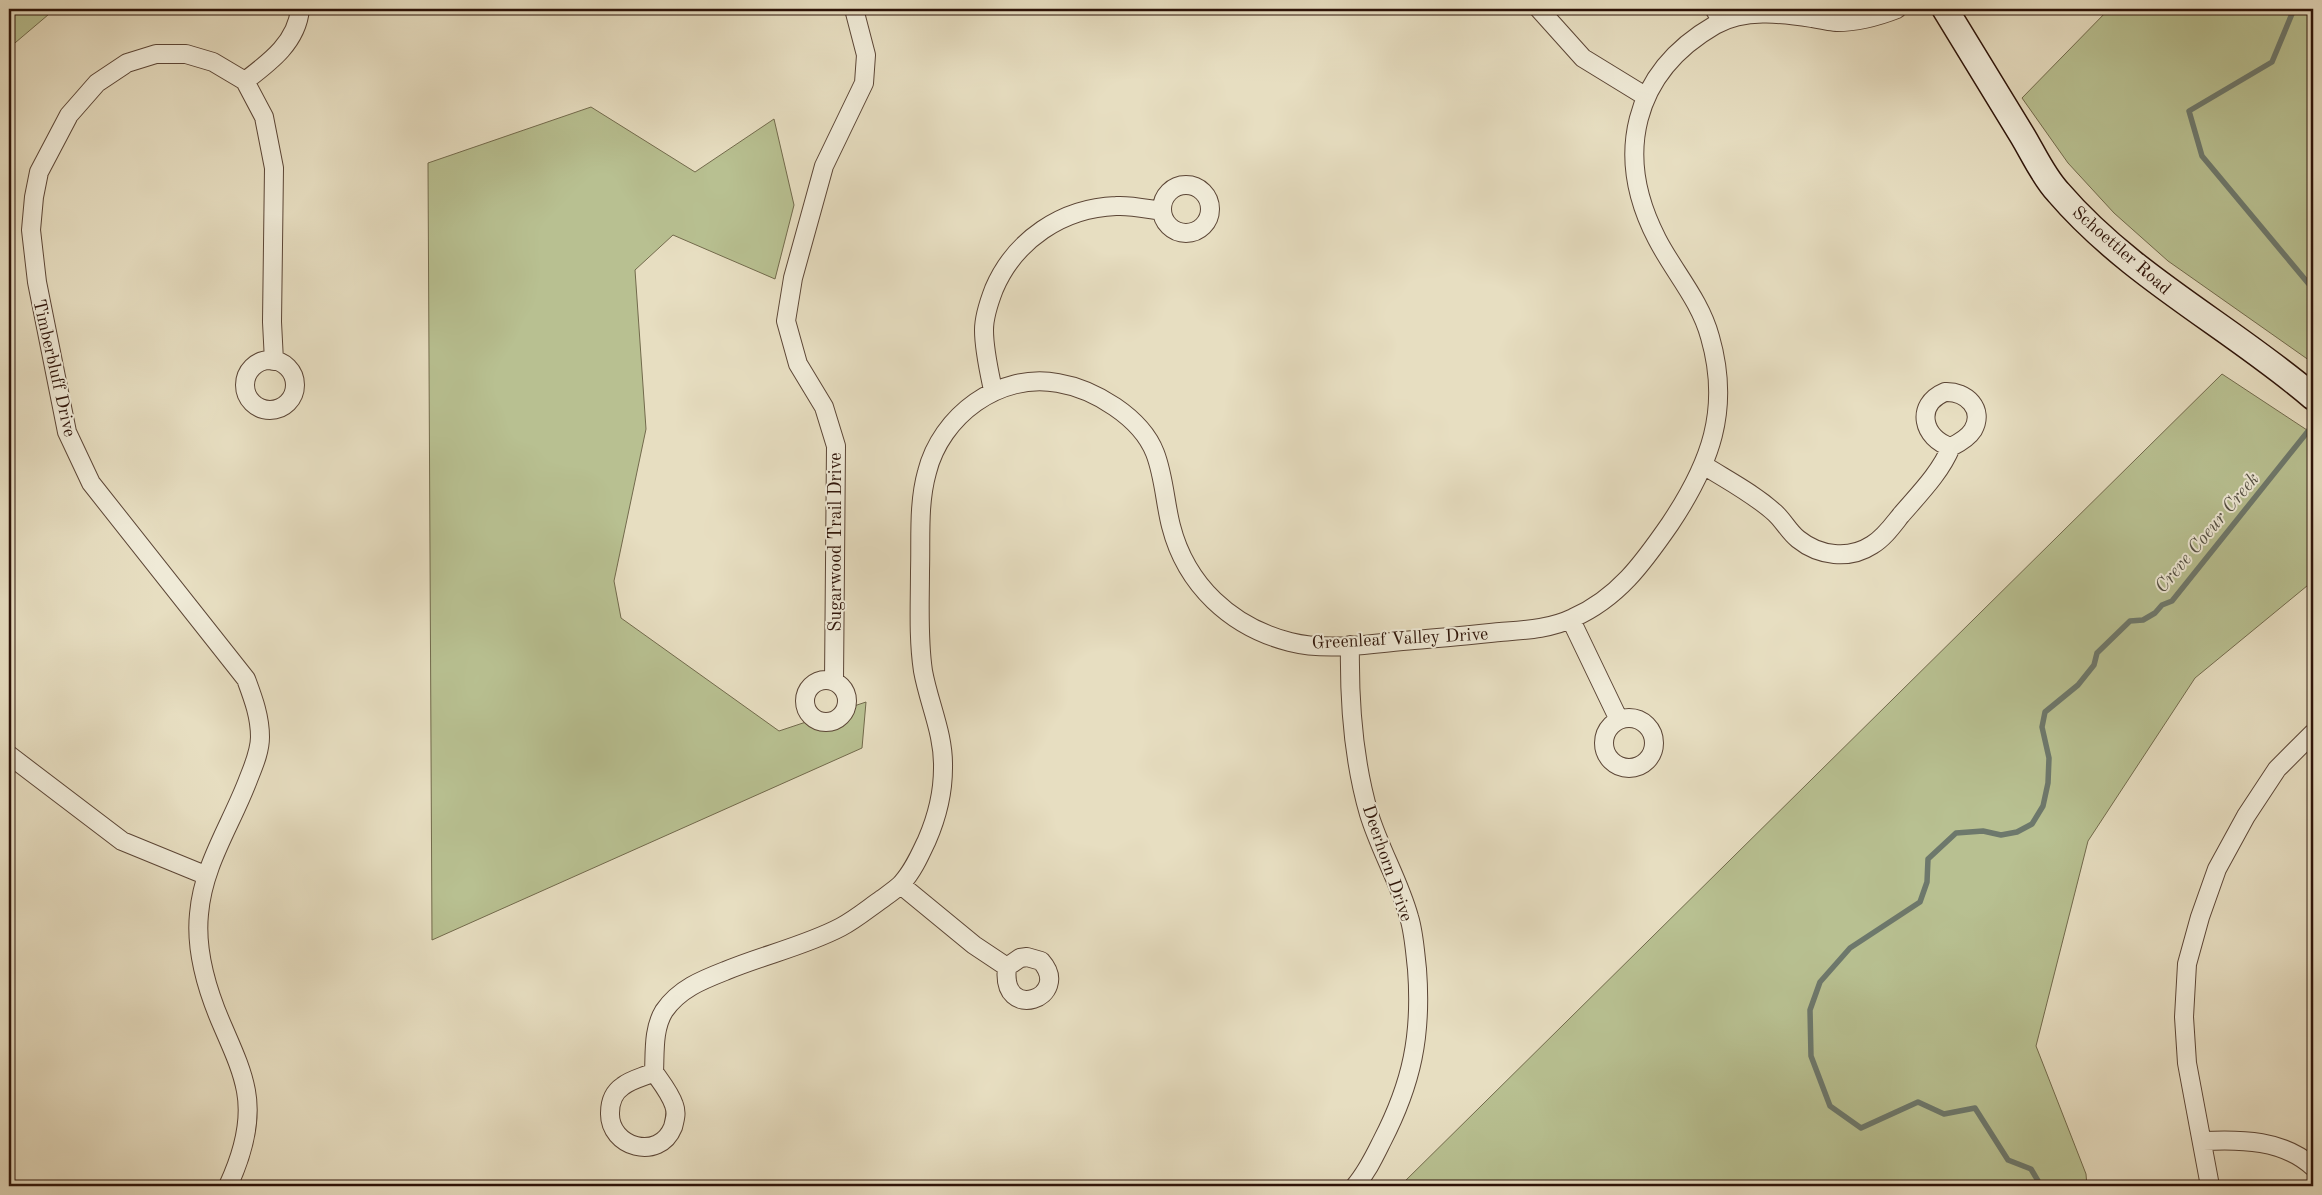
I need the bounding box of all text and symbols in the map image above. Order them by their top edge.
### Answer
street label: Schoettler Road [2069,203,2174,298]
street label: Timberbluff Drive [29,298,79,439]
street label: Sugarwood Trail Drive [827,452,845,632]
water label: Creve Coeur Creek [2152,470,2263,597]
street label: Greenleaf Valley Drive [1311,625,1489,653]
street label: Deerhorn Drive [1359,803,1415,924]

